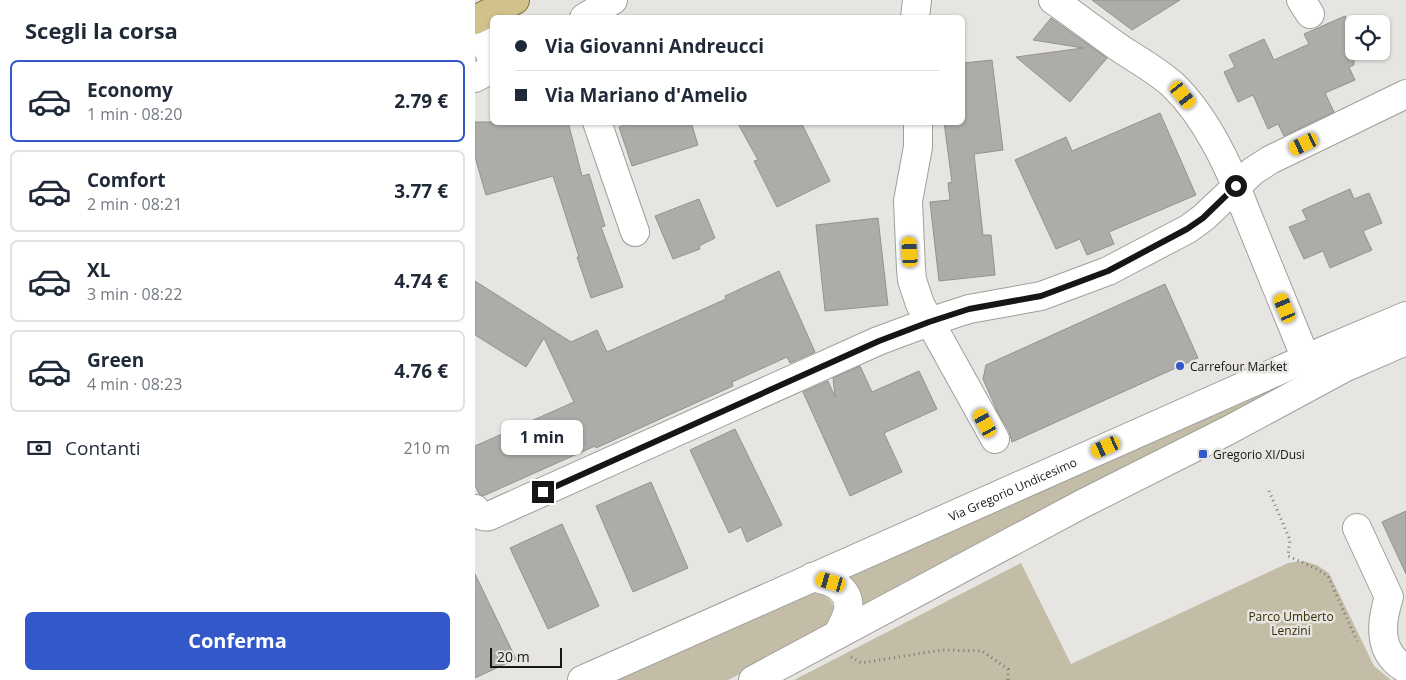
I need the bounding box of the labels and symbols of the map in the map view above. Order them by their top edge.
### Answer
car [1167,79,1198,111]
car [1287,131,1320,157]
route start [1225,175,1247,197]
car [901,237,918,267]
car [1272,291,1297,325]
place label: Carrefour Market [1190,358,1287,375]
marker: Carrefour Market [1174,360,1186,372]
car [971,406,998,440]
callout: 1 min [502,420,584,454]
car [1089,434,1122,460]
place label: Gregorio XI/Dusi [1213,446,1305,463]
marker: Gregorio XI/Dusi [1197,448,1209,460]
street label: Via Gregorio Undicesimo [946,453,1079,525]
route end [532,481,554,503]
car [814,571,847,593]
park label: Parco Umberto Lenzini [1248,608,1334,639]
scale bar [490,645,563,668]

